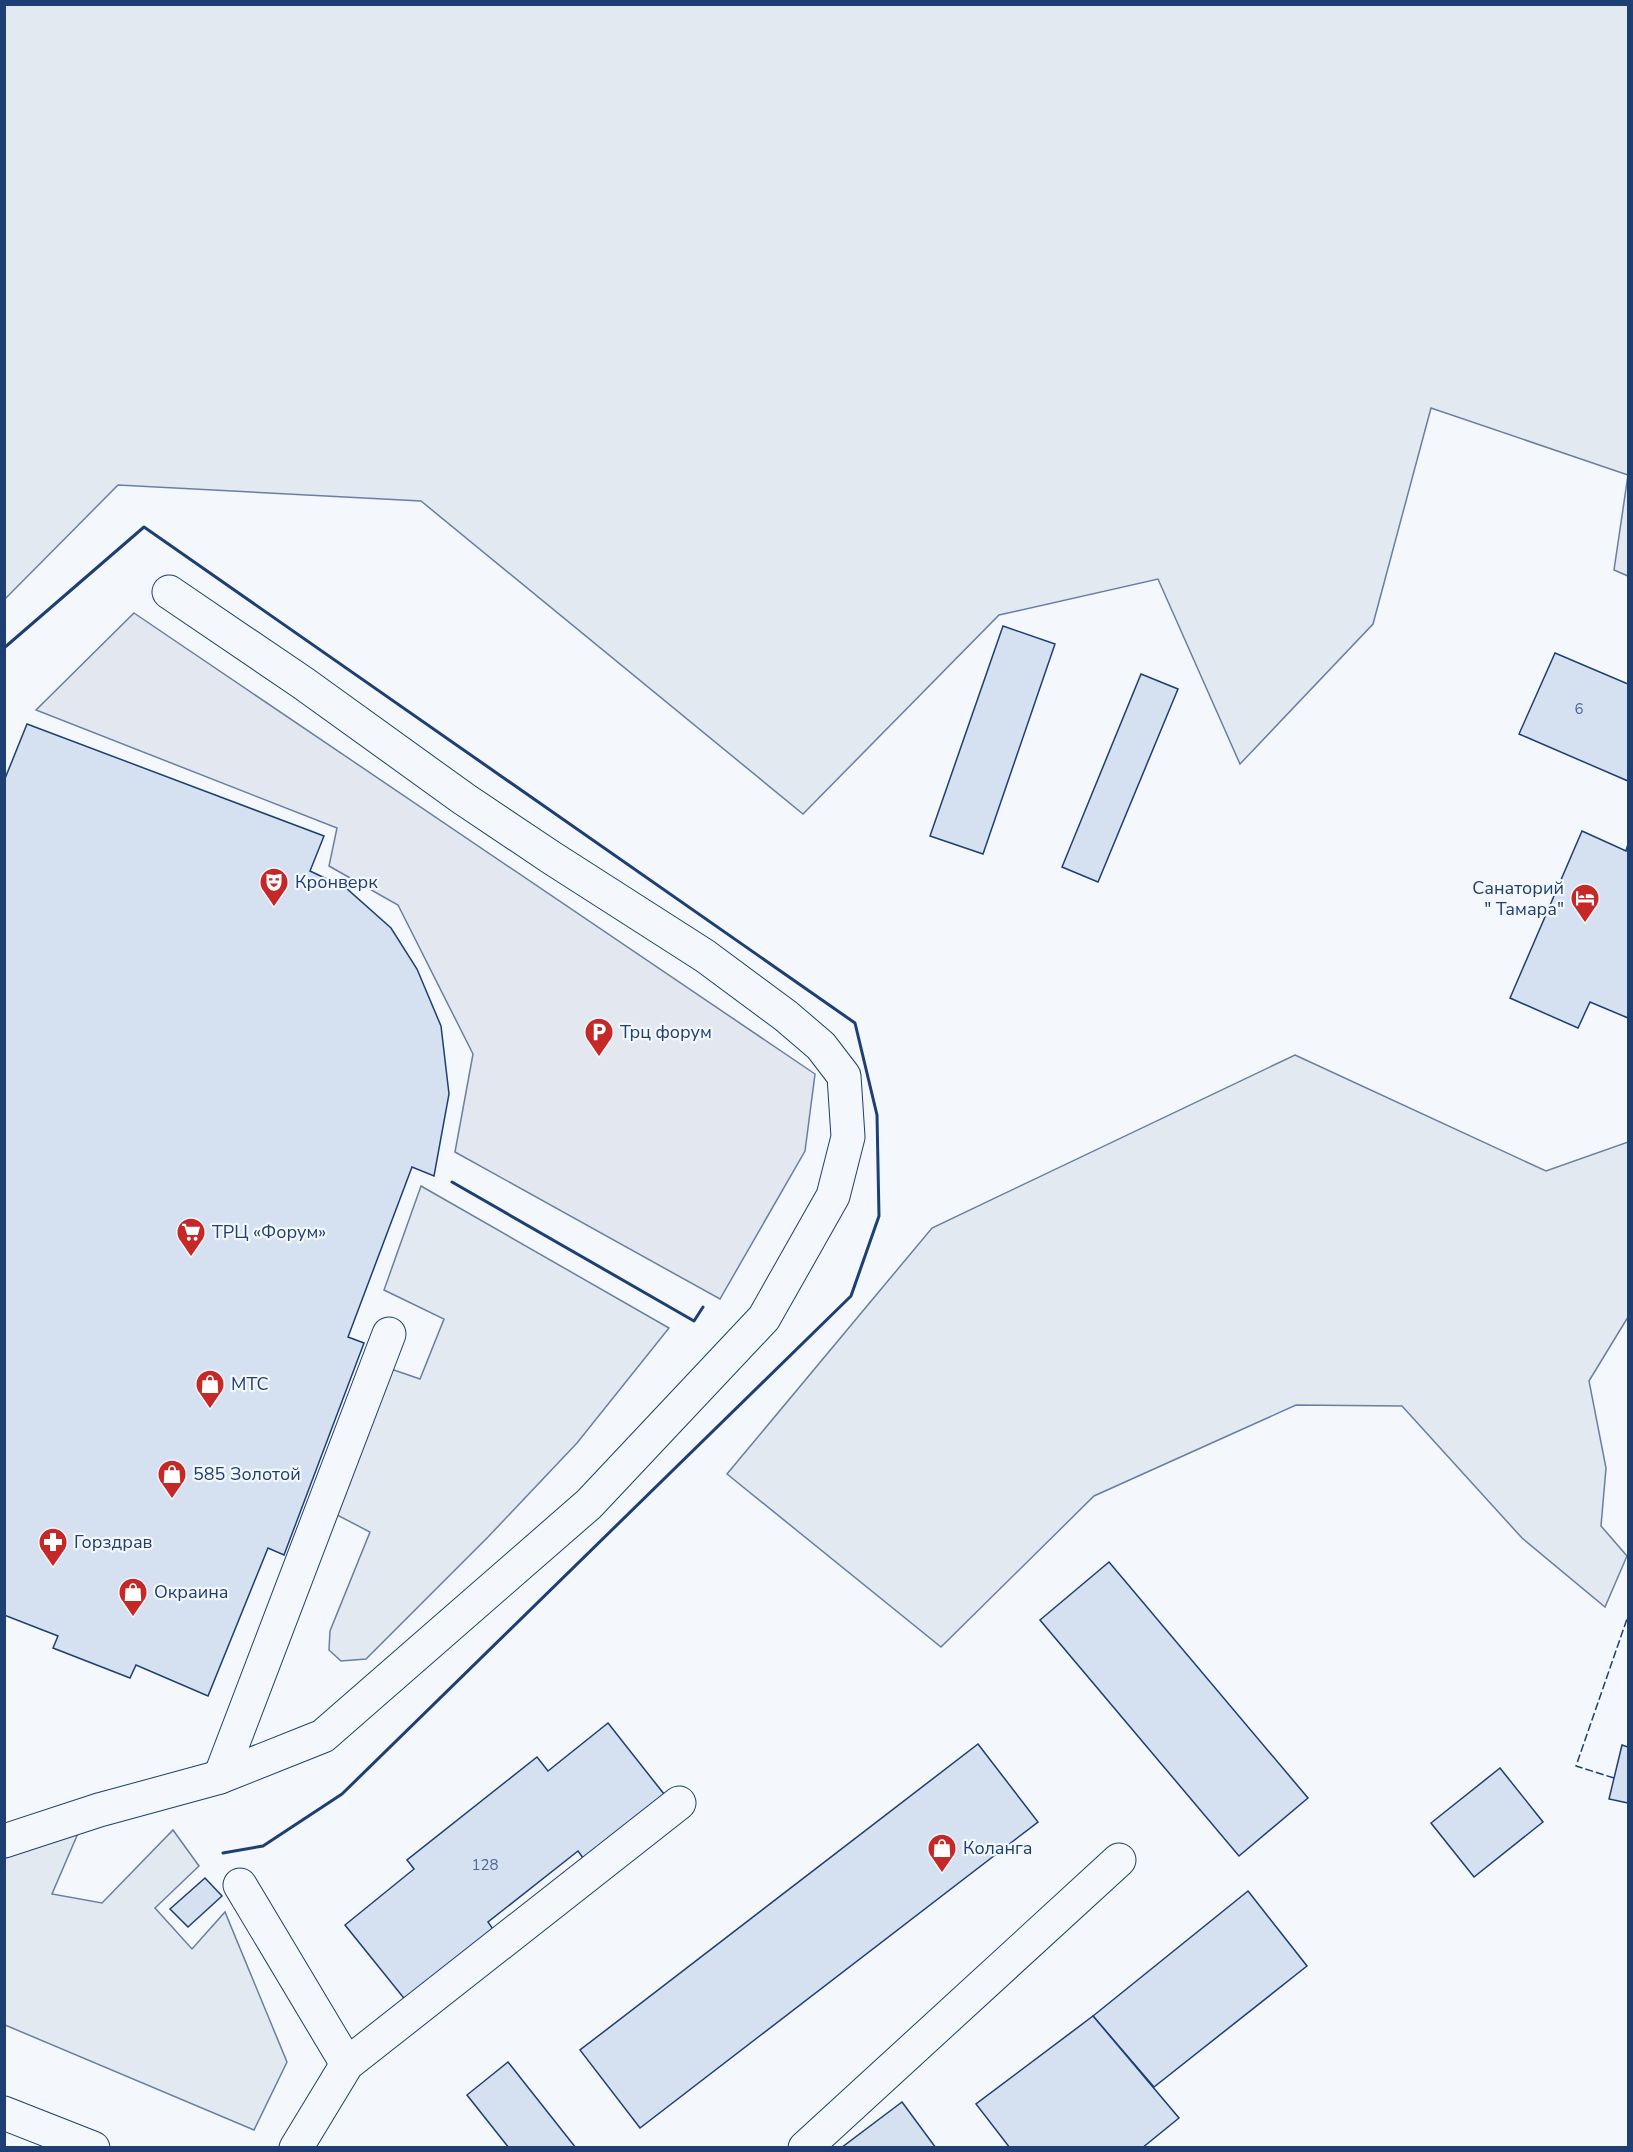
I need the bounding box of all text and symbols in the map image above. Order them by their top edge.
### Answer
house number: 6 [1574,699,1584,719]
theatre icon: Кронверк [258,866,290,908]
place label: Кронверк [295,870,378,894]
place label: Санаторий " Тамара" [1472,876,1564,921]
hotel icon: Санаторий " Тамара" [1569,882,1601,924]
parking icon: Трц форум [583,1016,615,1058]
place label: Трц форум [620,1020,712,1044]
supermarket icon: ТРЦ «Форум» [175,1216,207,1258]
place label: ТРЦ «Форум» [212,1220,326,1244]
shop icon: МТС [194,1368,226,1410]
place label: МТС [231,1372,269,1396]
shop icon: 585 Золотой [156,1458,188,1500]
place label: 585 Золотой [193,1462,301,1486]
pharmacy icon: Горздрав [37,1526,69,1568]
place label: Горздрав [74,1530,153,1554]
shop icon: Окраина [117,1576,149,1618]
place label: Окраина [154,1580,228,1604]
shop icon: Коланга [926,1832,958,1874]
place label: Коланга [963,1836,1033,1860]
house number: 128 [471,1855,499,1875]

